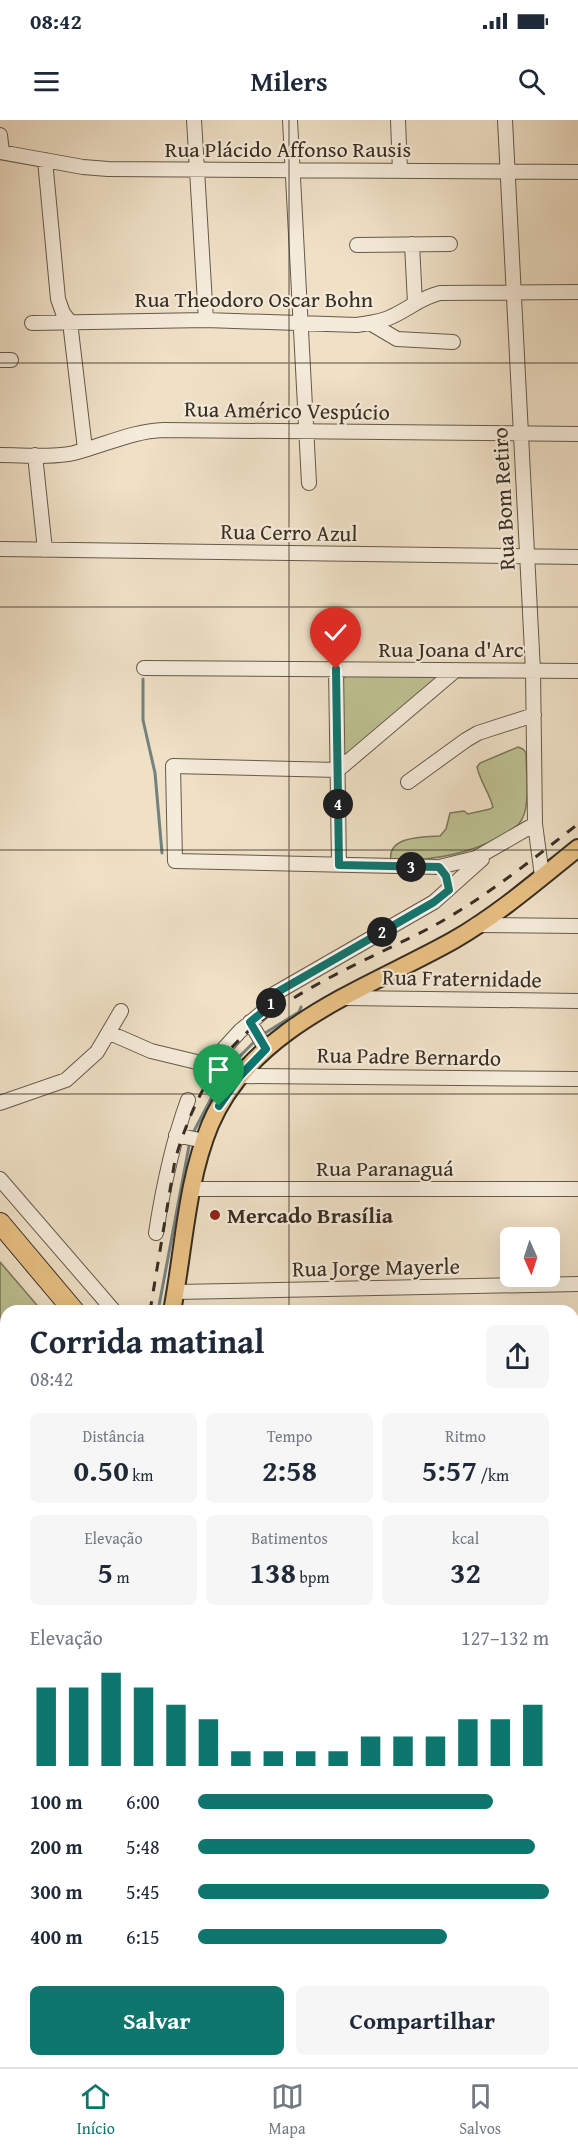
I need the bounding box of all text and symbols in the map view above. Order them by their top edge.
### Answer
text: 08:42 [30,5,82,37]
text: Milers [250,61,328,101]
icon: menu [30,65,63,98]
icon: search [515,65,548,98]
street label: Rua Plácido Affonso Rausis [165,133,411,165]
street label: Rua Theodoro Oscar Bohn [135,283,374,315]
street label: Rua Américo Vespúcio [184,392,390,428]
street label: Rua Bom Retiro [483,427,523,571]
street label: Rua Cerro Azul [220,515,358,549]
pin [310,607,361,669]
icon: check [319,616,352,649]
street label: Rua Joana d'Arc [378,633,524,665]
pin: 4 [323,789,353,819]
text: 4 [334,792,342,816]
pin: 3 [396,852,426,882]
text: 3 [407,855,415,879]
pin: 2 [367,917,397,947]
text: 2 [378,920,386,944]
street label: Rua Fraternidade [382,961,542,995]
pin: 1 [256,988,286,1018]
text: 1 [267,991,275,1015]
street label: Rua Padre Bernardo [317,1038,501,1074]
pin [193,1044,244,1106]
icon: arrive [202,1053,235,1086]
street label: Rua Paranaguá [316,1152,454,1184]
place label: Mercado Brasília [227,1199,394,1231]
marker: Mercado Brasília [208,1208,222,1222]
north arrow [500,1227,560,1287]
map controls [500,1227,560,1287]
street label: Rua Jorge Mayerle [292,1250,460,1284]
text: Corrida matinal [30,1317,264,1365]
button: share [486,1325,549,1388]
text: 08:42 [30,1364,73,1393]
text: Distância [83,1424,144,1448]
text: Tempo [267,1424,312,1448]
text: Ritmo [445,1424,486,1448]
text: 0.50 [74,1448,129,1492]
text: 2:58 [262,1448,317,1492]
text: 5:57 [422,1448,477,1492]
text: km [129,1463,153,1487]
text: /km [477,1463,509,1487]
text: Elevação [84,1526,143,1550]
text: Batimentos [251,1526,328,1550]
text: kcal [452,1526,479,1550]
text: 5 [97,1550,113,1594]
text: 138 [249,1550,296,1594]
text: 32 [450,1550,481,1594]
text: m [113,1565,130,1589]
text: bpm [296,1565,330,1589]
text: Elevação [30,1623,103,1652]
text: 127–132 m [461,1623,549,1652]
text: 100 m [30,1787,83,1816]
text: 6:00 [126,1787,160,1816]
text: 200 m [30,1832,83,1861]
text: 5:48 [126,1832,160,1861]
text: 300 m [30,1877,83,1906]
text: 5:45 [126,1877,160,1906]
text: 400 m [30,1922,83,1951]
text: 6:15 [126,1922,160,1951]
button: Salvar [30,1986,284,2055]
button: Compartilhar [296,1986,549,2055]
tab: Início [77,2080,115,2140]
tab: Mapa [269,2080,305,2140]
tab: Salvos [459,2080,501,2140]

